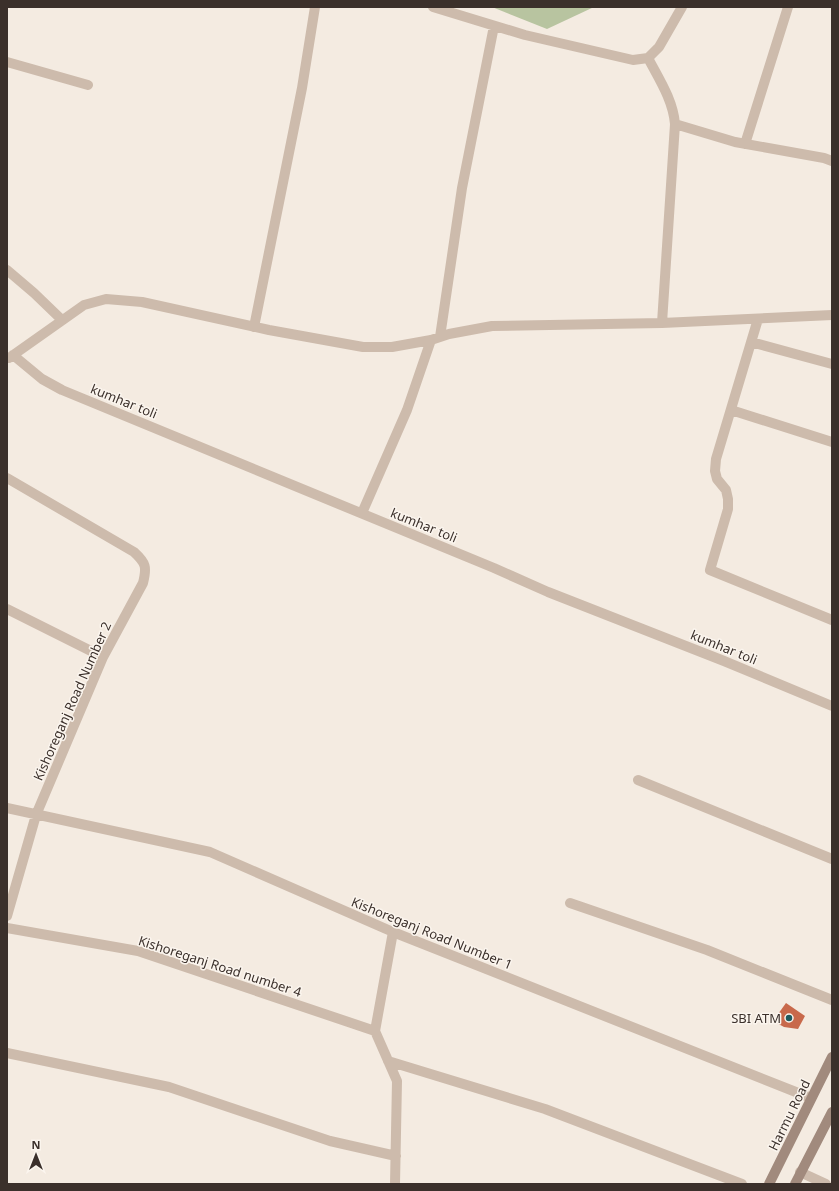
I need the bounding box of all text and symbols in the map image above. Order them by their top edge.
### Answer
street label: kumhar toli [88,379,160,423]
street label: kumhar toli [388,503,460,547]
street label: Kishoreganj Road Number 2 [29,619,115,783]
street label: kumhar toli [688,625,760,669]
street label: Kishoreganj Road Number 1 [349,892,515,974]
street label: Kishoreganj Road number 4 [136,931,304,1001]
place label: SBI ATM [731,1009,781,1027]
marker: SBI ATM [784,1013,794,1023]
street label: Harmu Road [764,1076,814,1154]
north arrow [16,1135,56,1175]
text: N [32,1137,40,1152]

